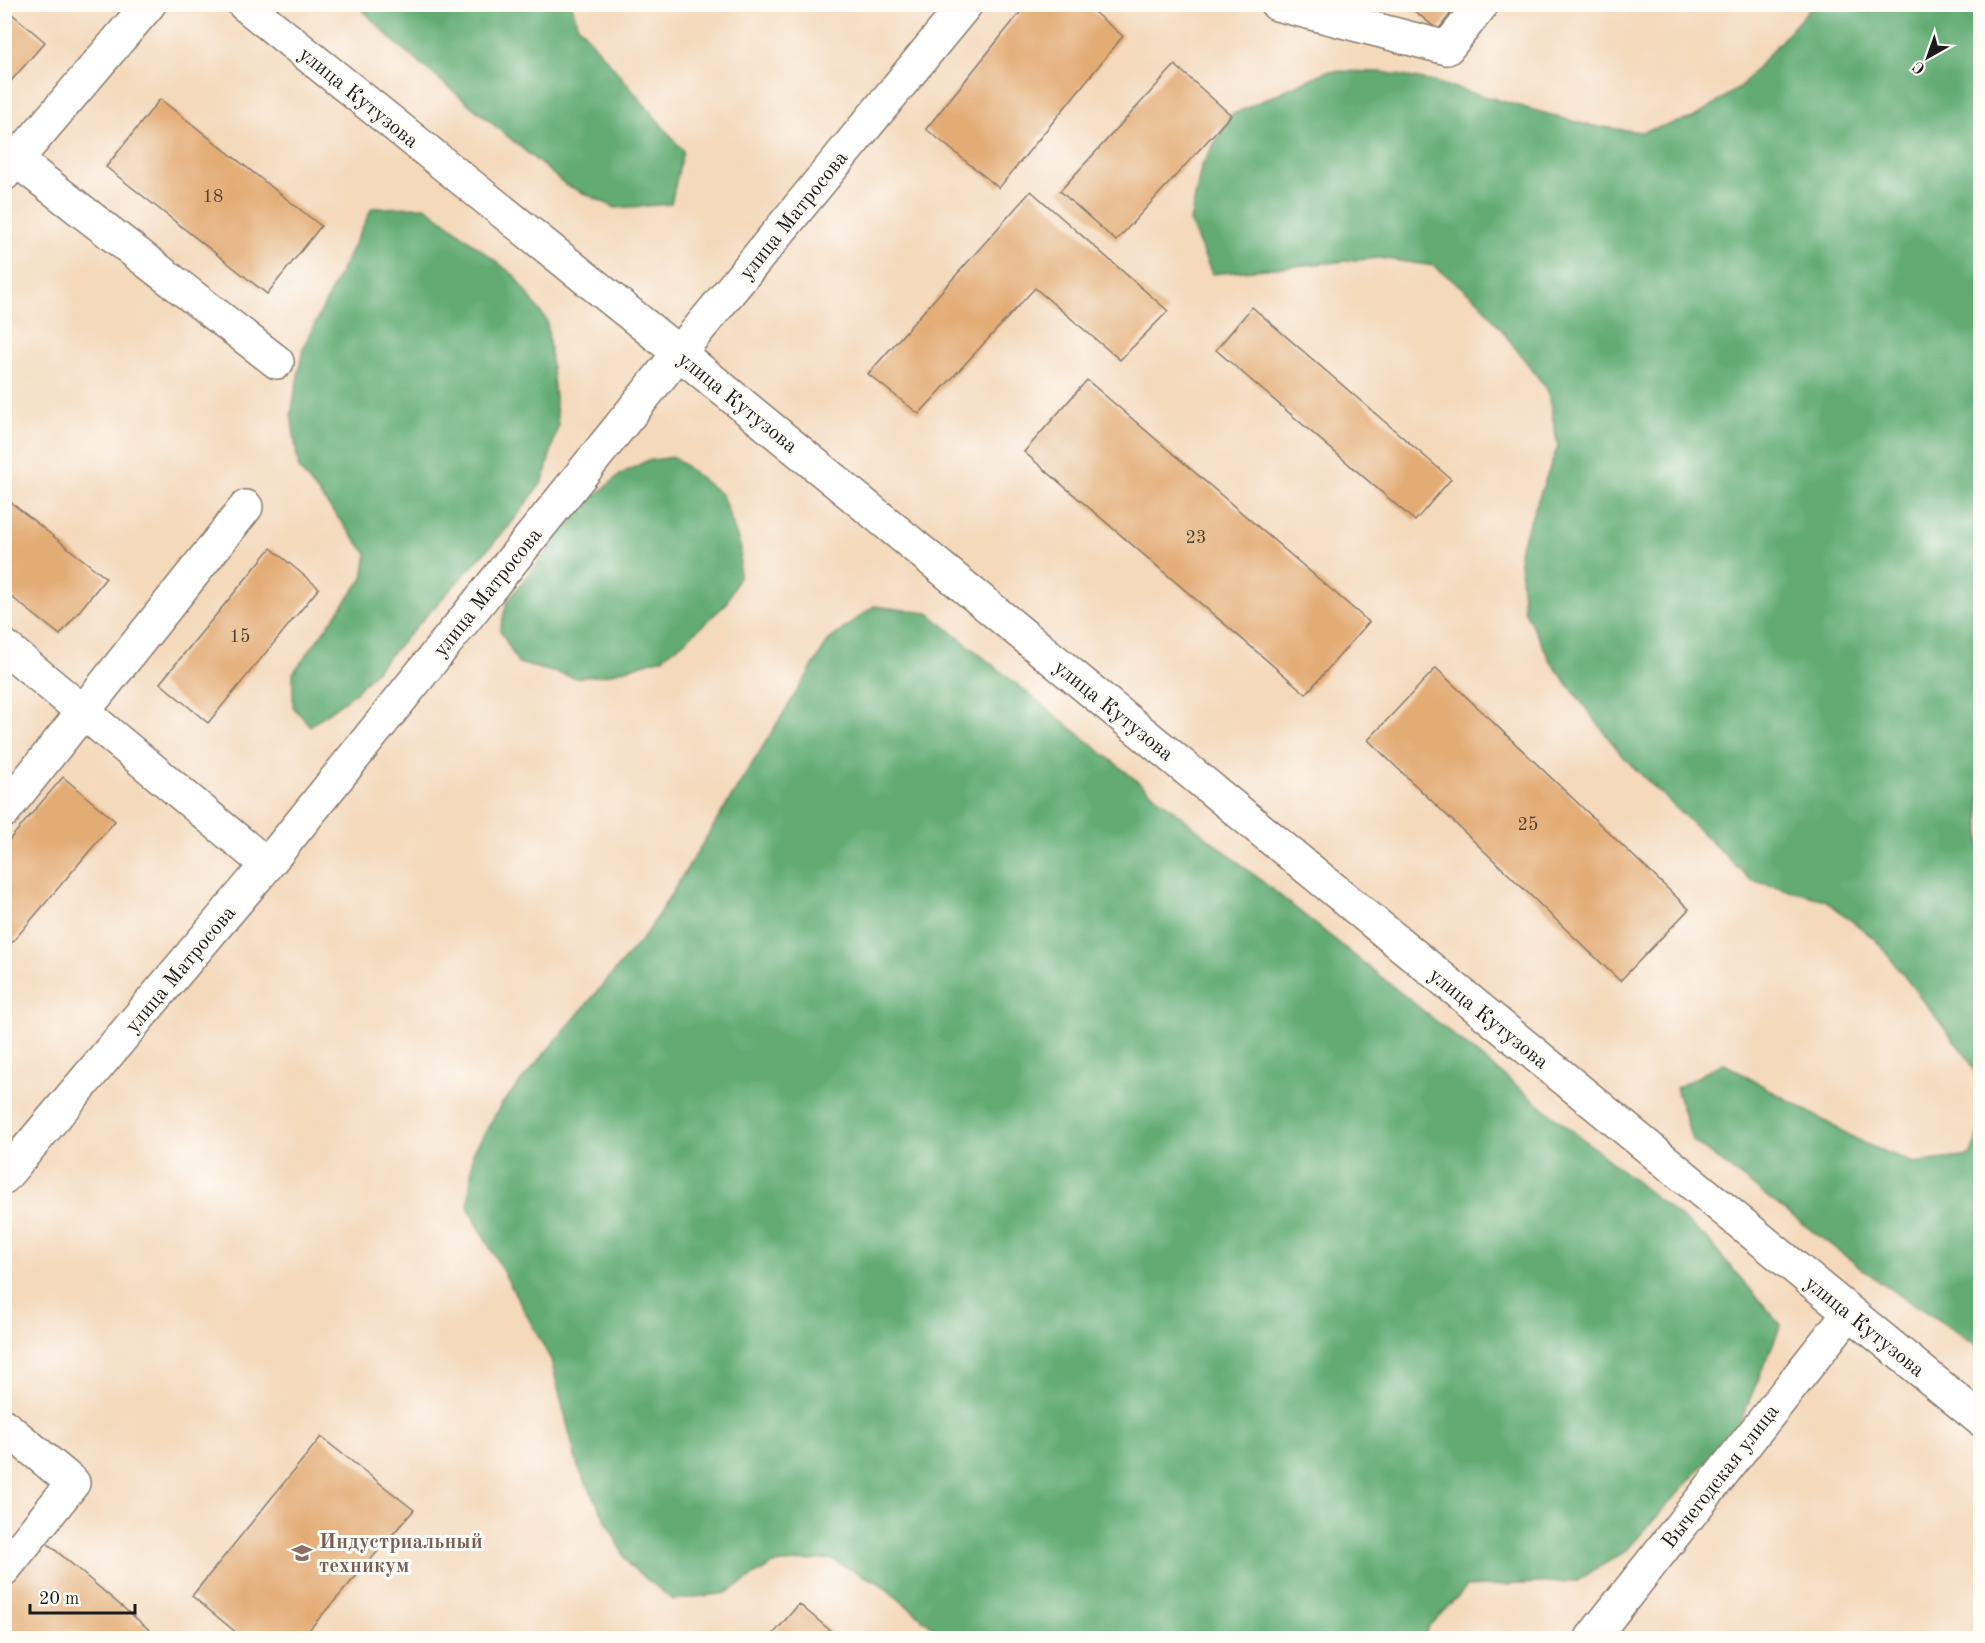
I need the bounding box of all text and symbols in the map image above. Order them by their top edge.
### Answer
north arrow [1898,27,1958,87]
street label: улица Кутузова [294,44,422,153]
text: С [1910,57,1929,76]
street label: улица Матросова [736,148,852,284]
house number: 18 [203,188,223,206]
street label: улица Кутузова [673,349,801,458]
street label: улица Матросова [430,525,546,661]
house number: 23 [1186,529,1206,547]
house number: 15 [230,628,250,646]
street label: улица Кутузова [1049,657,1177,766]
house number: 25 [1518,816,1538,834]
street label: улица Матросова [122,902,240,1038]
street label: улица Кутузова [1424,965,1552,1074]
street label: улица Кутузова [1800,1273,1928,1382]
street label: Вычегодская улица [1659,1401,1784,1553]
place label: Индустриальный техникум [319,1532,483,1577]
school or university icon: Индустриальный техникум [290,1541,314,1565]
scale bar [30,1577,135,1615]
text: 20 m [39,1590,79,1608]

